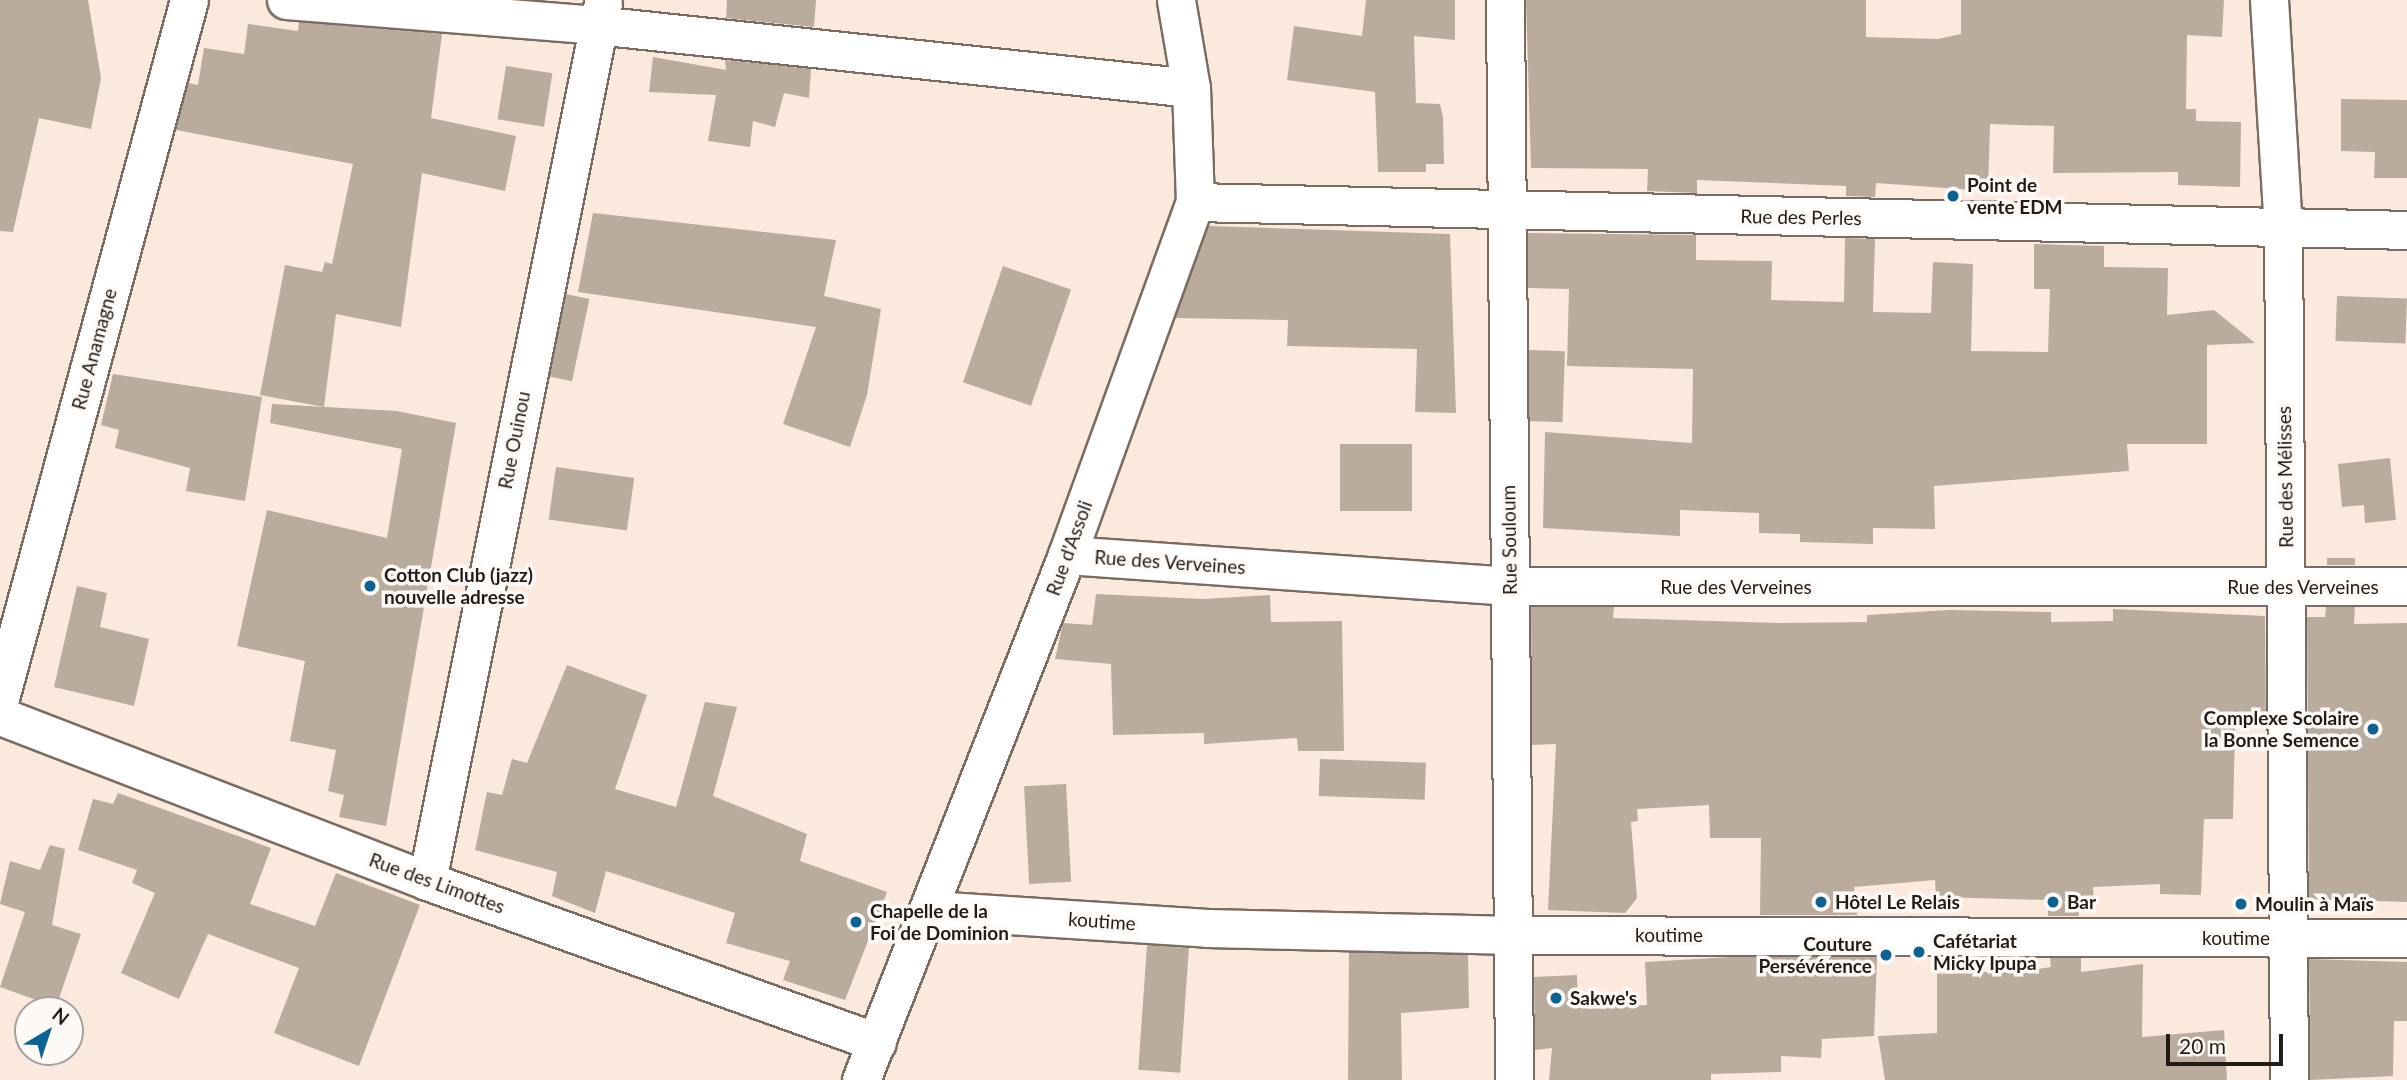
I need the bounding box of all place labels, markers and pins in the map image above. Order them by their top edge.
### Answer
place label: Point de vente EDM [1967,174,2063,218]
marker: Point de vente EDM [1945,188,1961,204]
place label: Cotton Club (jazz) nouvelle adresse [384,564,533,608]
marker: Cotton Club (jazz) nouvelle adresse [362,578,378,594]
place label: Complexe Scolaire la Bonne Semence [2204,707,2359,751]
marker: Complexe Scolaire la Bonne Semence [2365,721,2381,737]
place label: Hôtel Le Relais [1835,891,1960,913]
place label: Bar [2067,891,2096,913]
place label: Moulin à Maïs [2255,893,2374,915]
marker: Hôtel Le Relais [1813,894,1829,910]
marker: Bar [2045,894,2061,910]
marker: Moulin à Maïs [2233,896,2249,912]
place label: Chapelle de la Foi de Dominion [870,900,1009,944]
marker: Chapelle de la Foi de Dominion [848,914,864,930]
place label: Cafétariat Micky Ipupa [1933,930,2037,974]
place label: Couture Persévérence [1759,933,1872,977]
marker: Cafétariat Micky Ipupa [1911,944,1927,960]
marker: Couture Persévérence [1878,947,1894,963]
place label: Sakwe's [1570,987,1637,1009]
marker: Sakwe's [1548,990,1564,1006]

